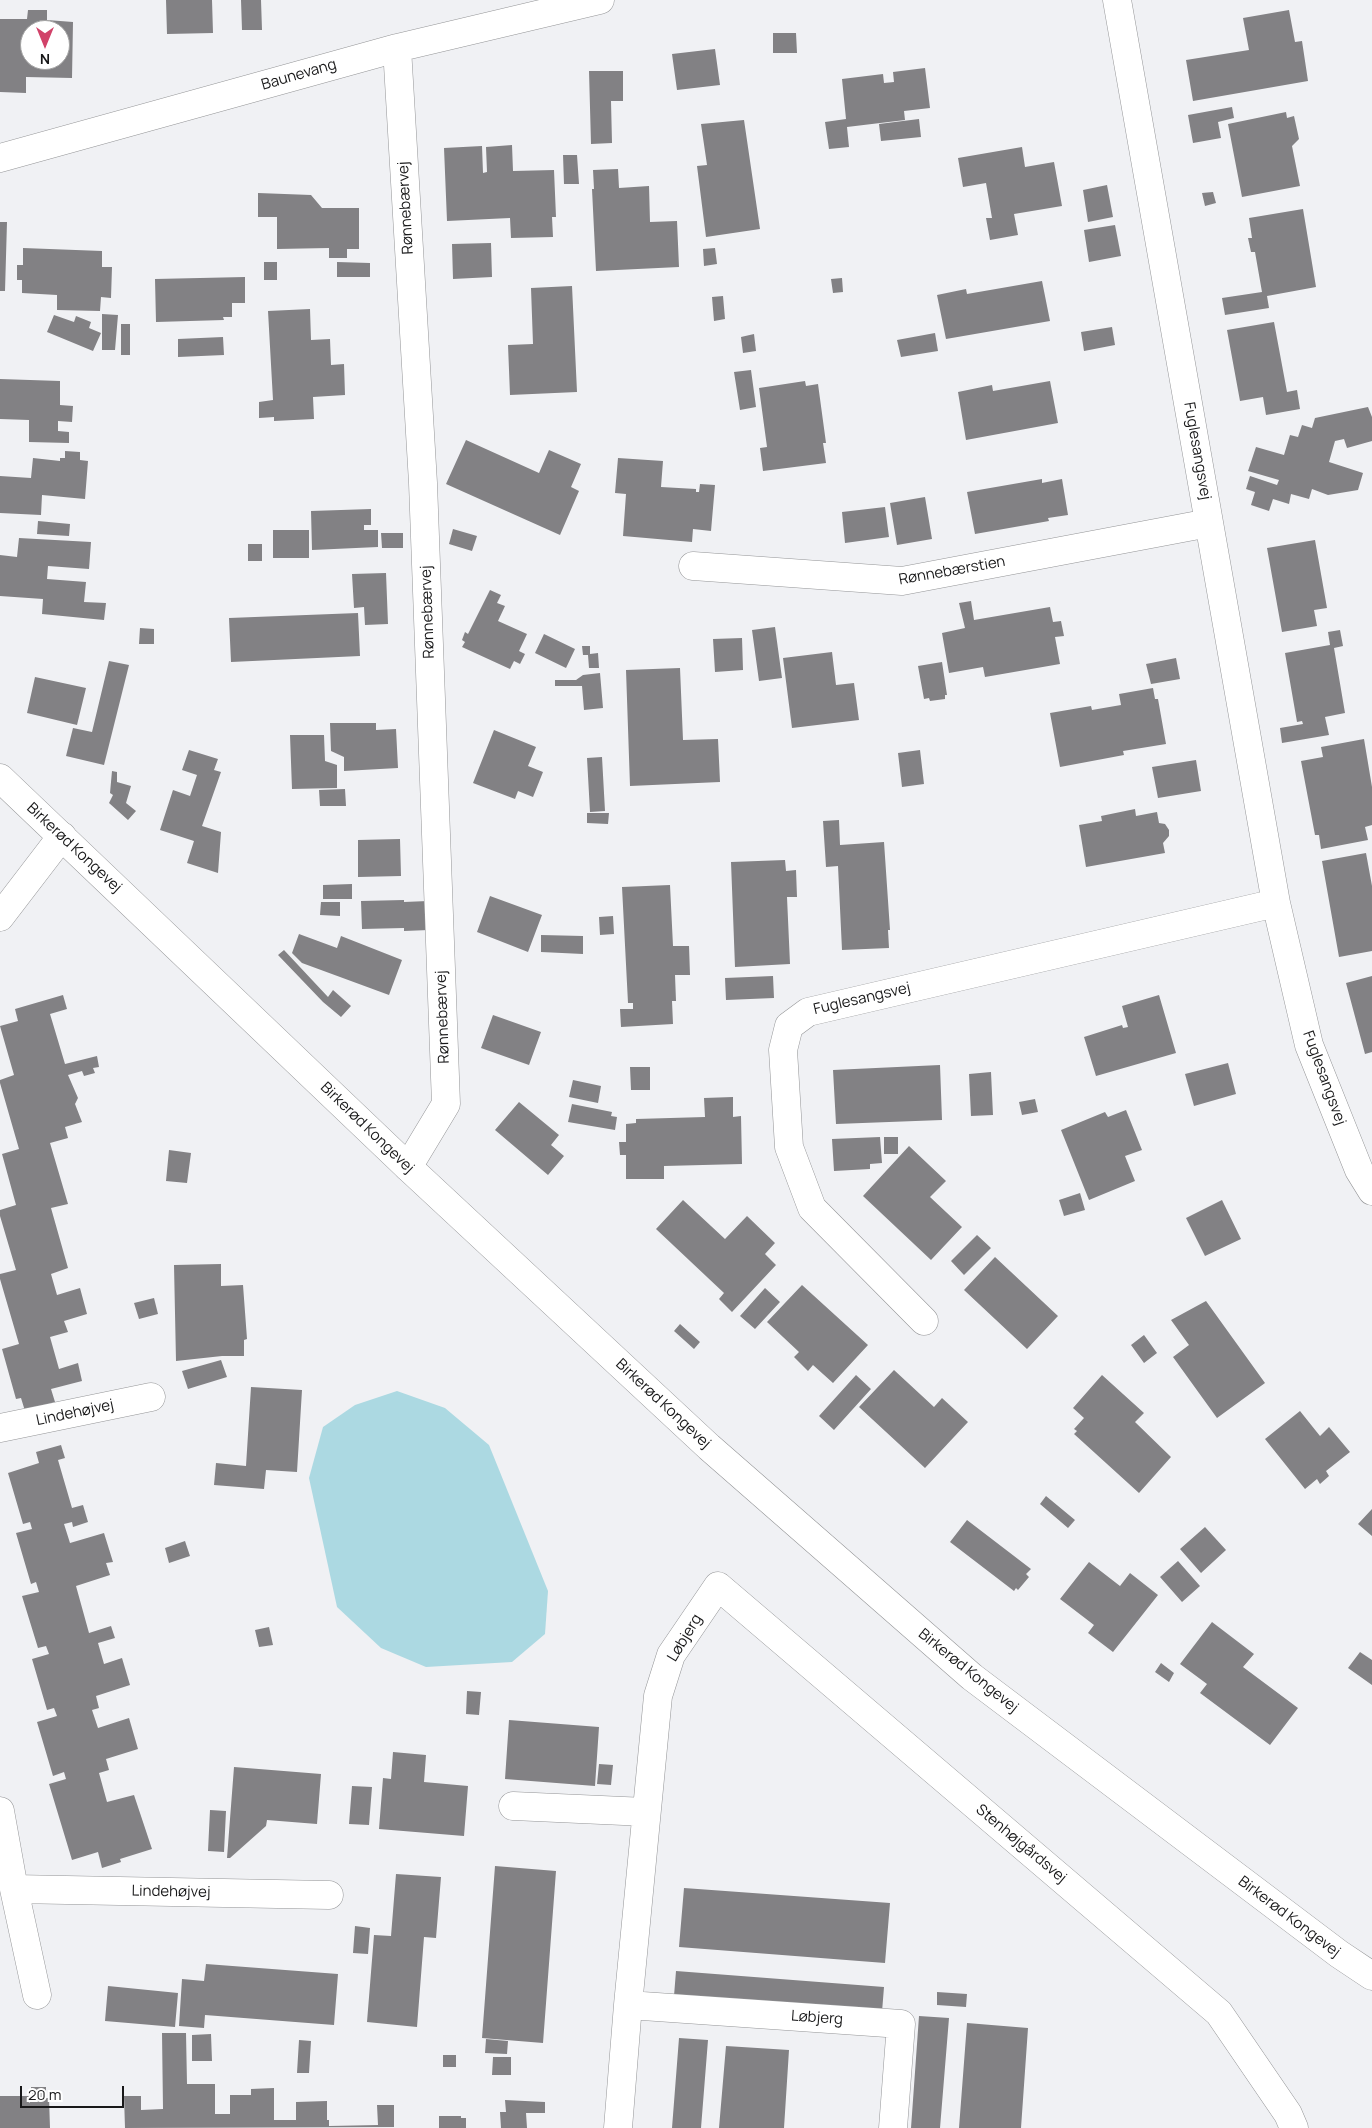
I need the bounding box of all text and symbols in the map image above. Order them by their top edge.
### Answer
north arrow [20,20,70,70]
text: N [40,50,50,69]
street label: Baunevang [259,56,339,94]
street label: Rønnebærvej [395,161,417,255]
street label: Fuglesangsvej [1180,401,1214,501]
street label: Rønnebærstien [897,553,1007,589]
street label: Rønnebærvej [417,565,439,659]
street label: Birkerød Kongevej [23,799,125,897]
street label: Rønnebærvej [432,970,454,1064]
street label: Fuglesangsvej [812,979,912,1019]
street label: Fuglesangsvej [1299,1028,1349,1128]
street label: Birkerød Kongevej [316,1079,418,1177]
street label: Birkerød Kongevej [612,1355,714,1453]
street label: Lindehøjvej [34,1396,116,1430]
street label: Løbjerg [664,1611,706,1665]
street label: Birkerød Kongevej [914,1625,1022,1717]
street label: Stenhøjgårdsvej [972,1801,1070,1887]
street label: Birkerød Kongevej [1234,1873,1344,1961]
street label: Lindehøjvej [131,1882,211,1902]
street label: Løbjerg [790,2007,844,2029]
scale bar [22,2076,126,2108]
text: 20 m [28,2084,61,2105]

